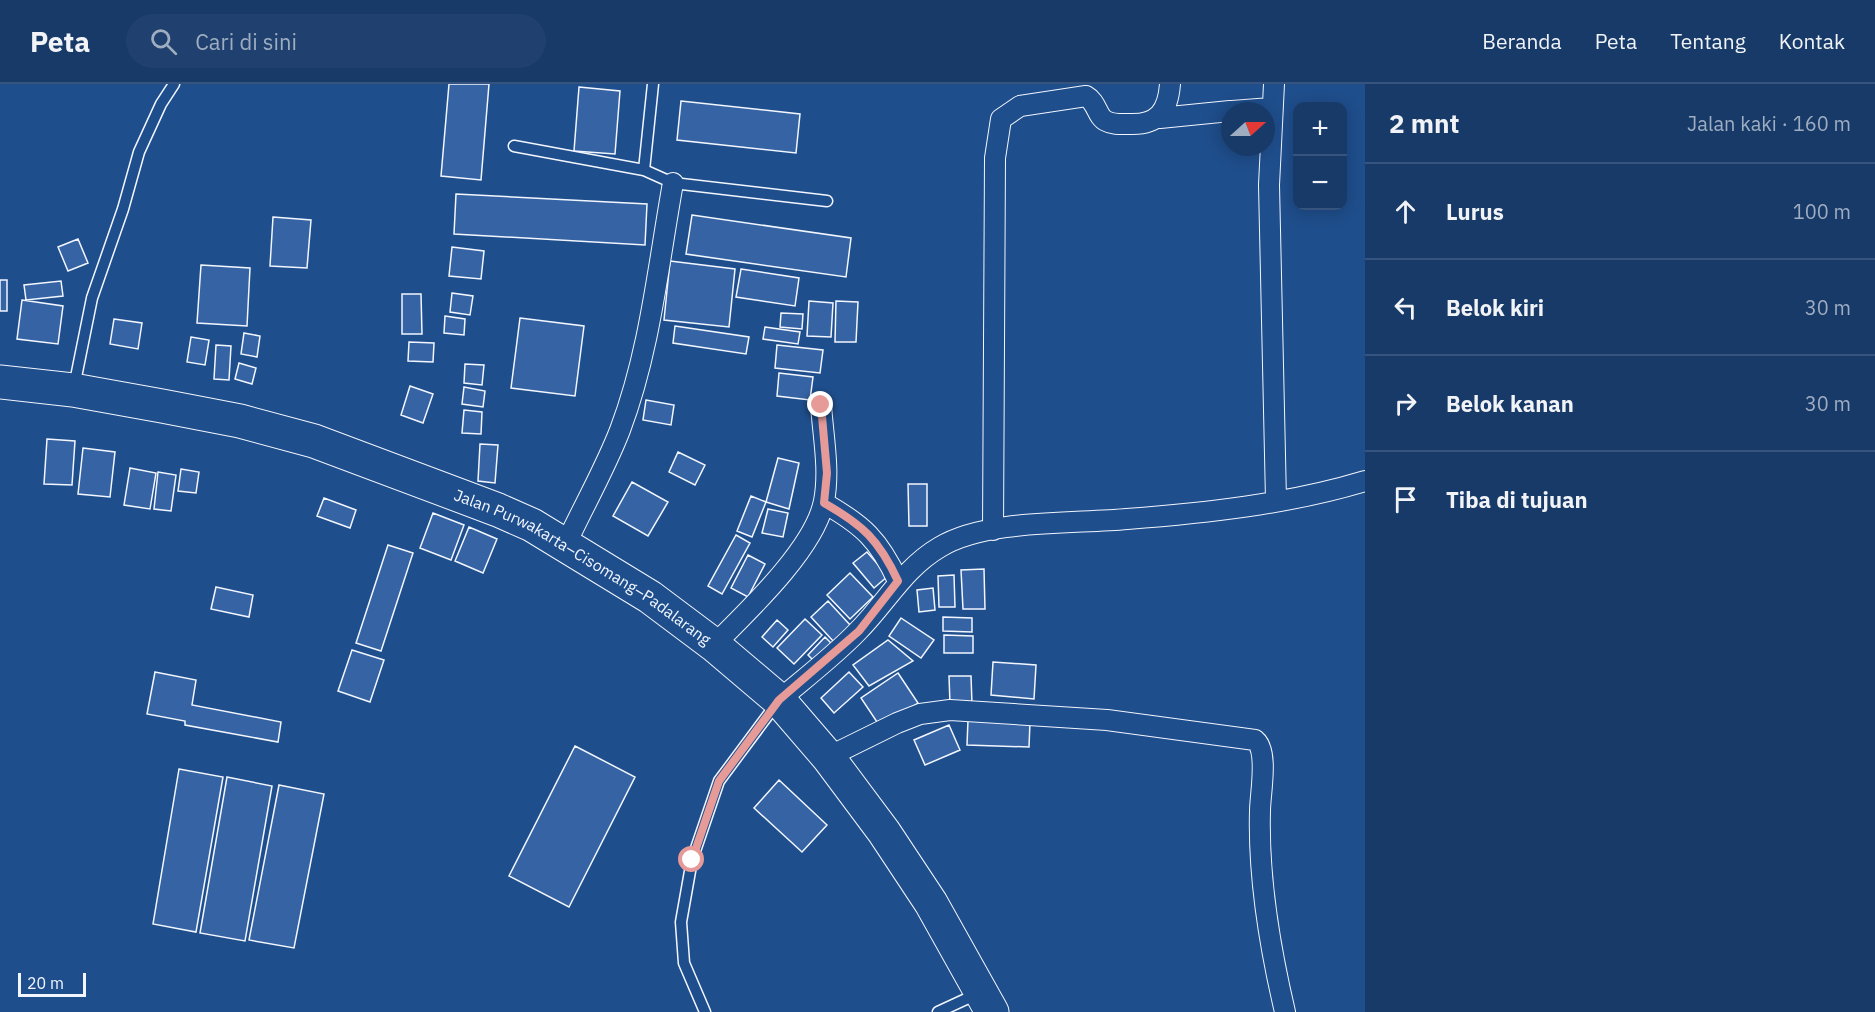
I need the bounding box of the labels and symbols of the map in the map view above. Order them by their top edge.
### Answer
north arrow [1221,102,1275,156]
route end [807,391,833,417]
street label: Jalan Purwakarta–Cisomang–Padalarang [451,484,716,650]
route start [678,846,704,872]
scale bar [18,970,86,998]

